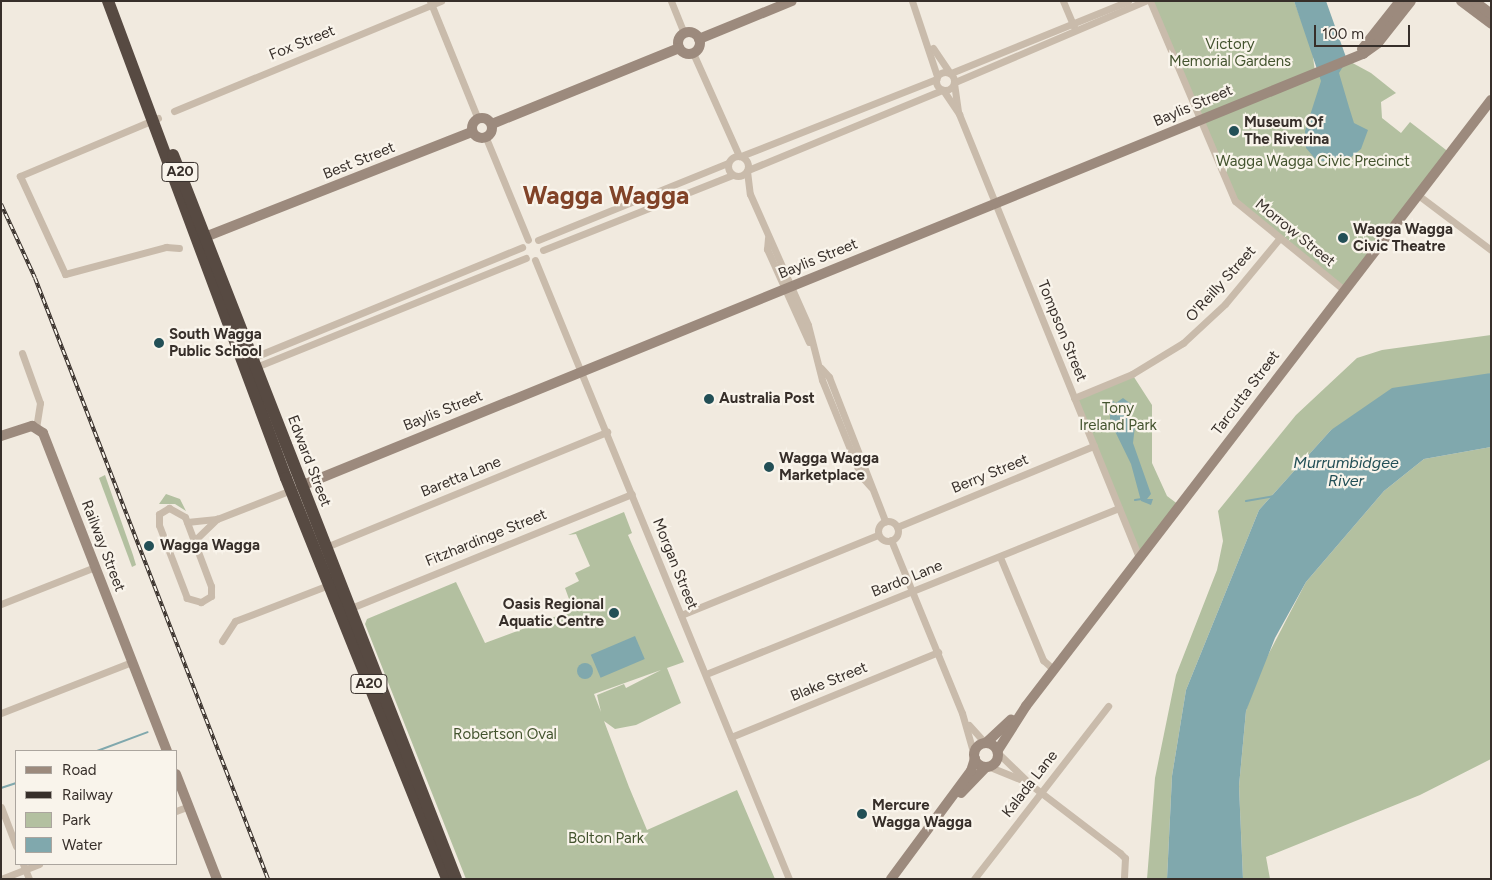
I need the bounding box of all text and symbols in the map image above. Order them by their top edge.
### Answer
scale bar [1317,15,1413,47]
street label: Fox Street [266,22,338,64]
text: 100 m [1322,25,1364,43]
park label: Victory Memorial Gardens [1169,35,1291,70]
street label: Baylis Street [1151,81,1235,131]
place label: Museum Of The Riverina [1244,113,1329,148]
marker: Museum Of The Riverina [1228,125,1240,137]
street label: Best Street [321,138,397,184]
park label: Wagga Wagga Civic Precinct [1216,153,1410,171]
road number: A20 [161,160,199,183]
district label: Wagga Wagga [523,180,689,210]
street label: Morrow Street [1251,195,1339,271]
place label: Wagga Wagga Civic Theatre [1353,220,1453,255]
marker: Wagga Wagga Civic Theatre [1337,232,1349,244]
street label: Baylis Street [776,235,860,283]
street label: O'Reilly Street [1182,242,1260,326]
street label: Tompson Street [1034,278,1090,384]
place label: South Wagga Public School [169,325,262,360]
marker: South Wagga Public School [153,337,165,349]
street label: Tarcutta Street [1208,347,1284,439]
street label: Baylis Street [401,387,485,435]
place label: Australia Post [719,390,815,408]
marker: Australia Post [703,393,715,405]
park label: Tony Ireland Park [1079,399,1157,434]
street label: Edward Street [283,413,335,509]
place label: Wagga Wagga Marketplace [779,449,879,484]
street label: Berry Street [949,450,1031,498]
street label: Baretta Lane [418,453,504,501]
water label: Murrumbidgee River [1293,453,1399,491]
marker: Wagga Wagga Marketplace [763,461,775,473]
street label: Railway Street [77,498,129,594]
street label: Fitzhardinge Street [423,505,549,571]
street label: Morgan Street [648,516,702,612]
place label: Wagga Wagga [160,537,260,555]
marker: Wagga Wagga [142,539,156,553]
street label: Bardo Lane [869,557,945,601]
place label: Oasis Regional Aquatic Centre [499,595,604,630]
marker: Oasis Regional Aquatic Centre [608,607,620,619]
street label: Blake Street [788,658,870,706]
road number: A20 [350,672,388,696]
park label: Robertson Oval [453,726,557,744]
street label: Kalada Lane [998,747,1062,821]
legend [15,750,178,865]
text: Road [62,761,97,779]
text: Railway [62,786,113,804]
place label: Mercure Wagga Wagga [872,796,972,831]
marker: Mercure Wagga Wagga [856,808,868,820]
text: Park [62,811,91,829]
park label: Bolton Park [568,830,644,848]
text: Water [62,836,102,854]

